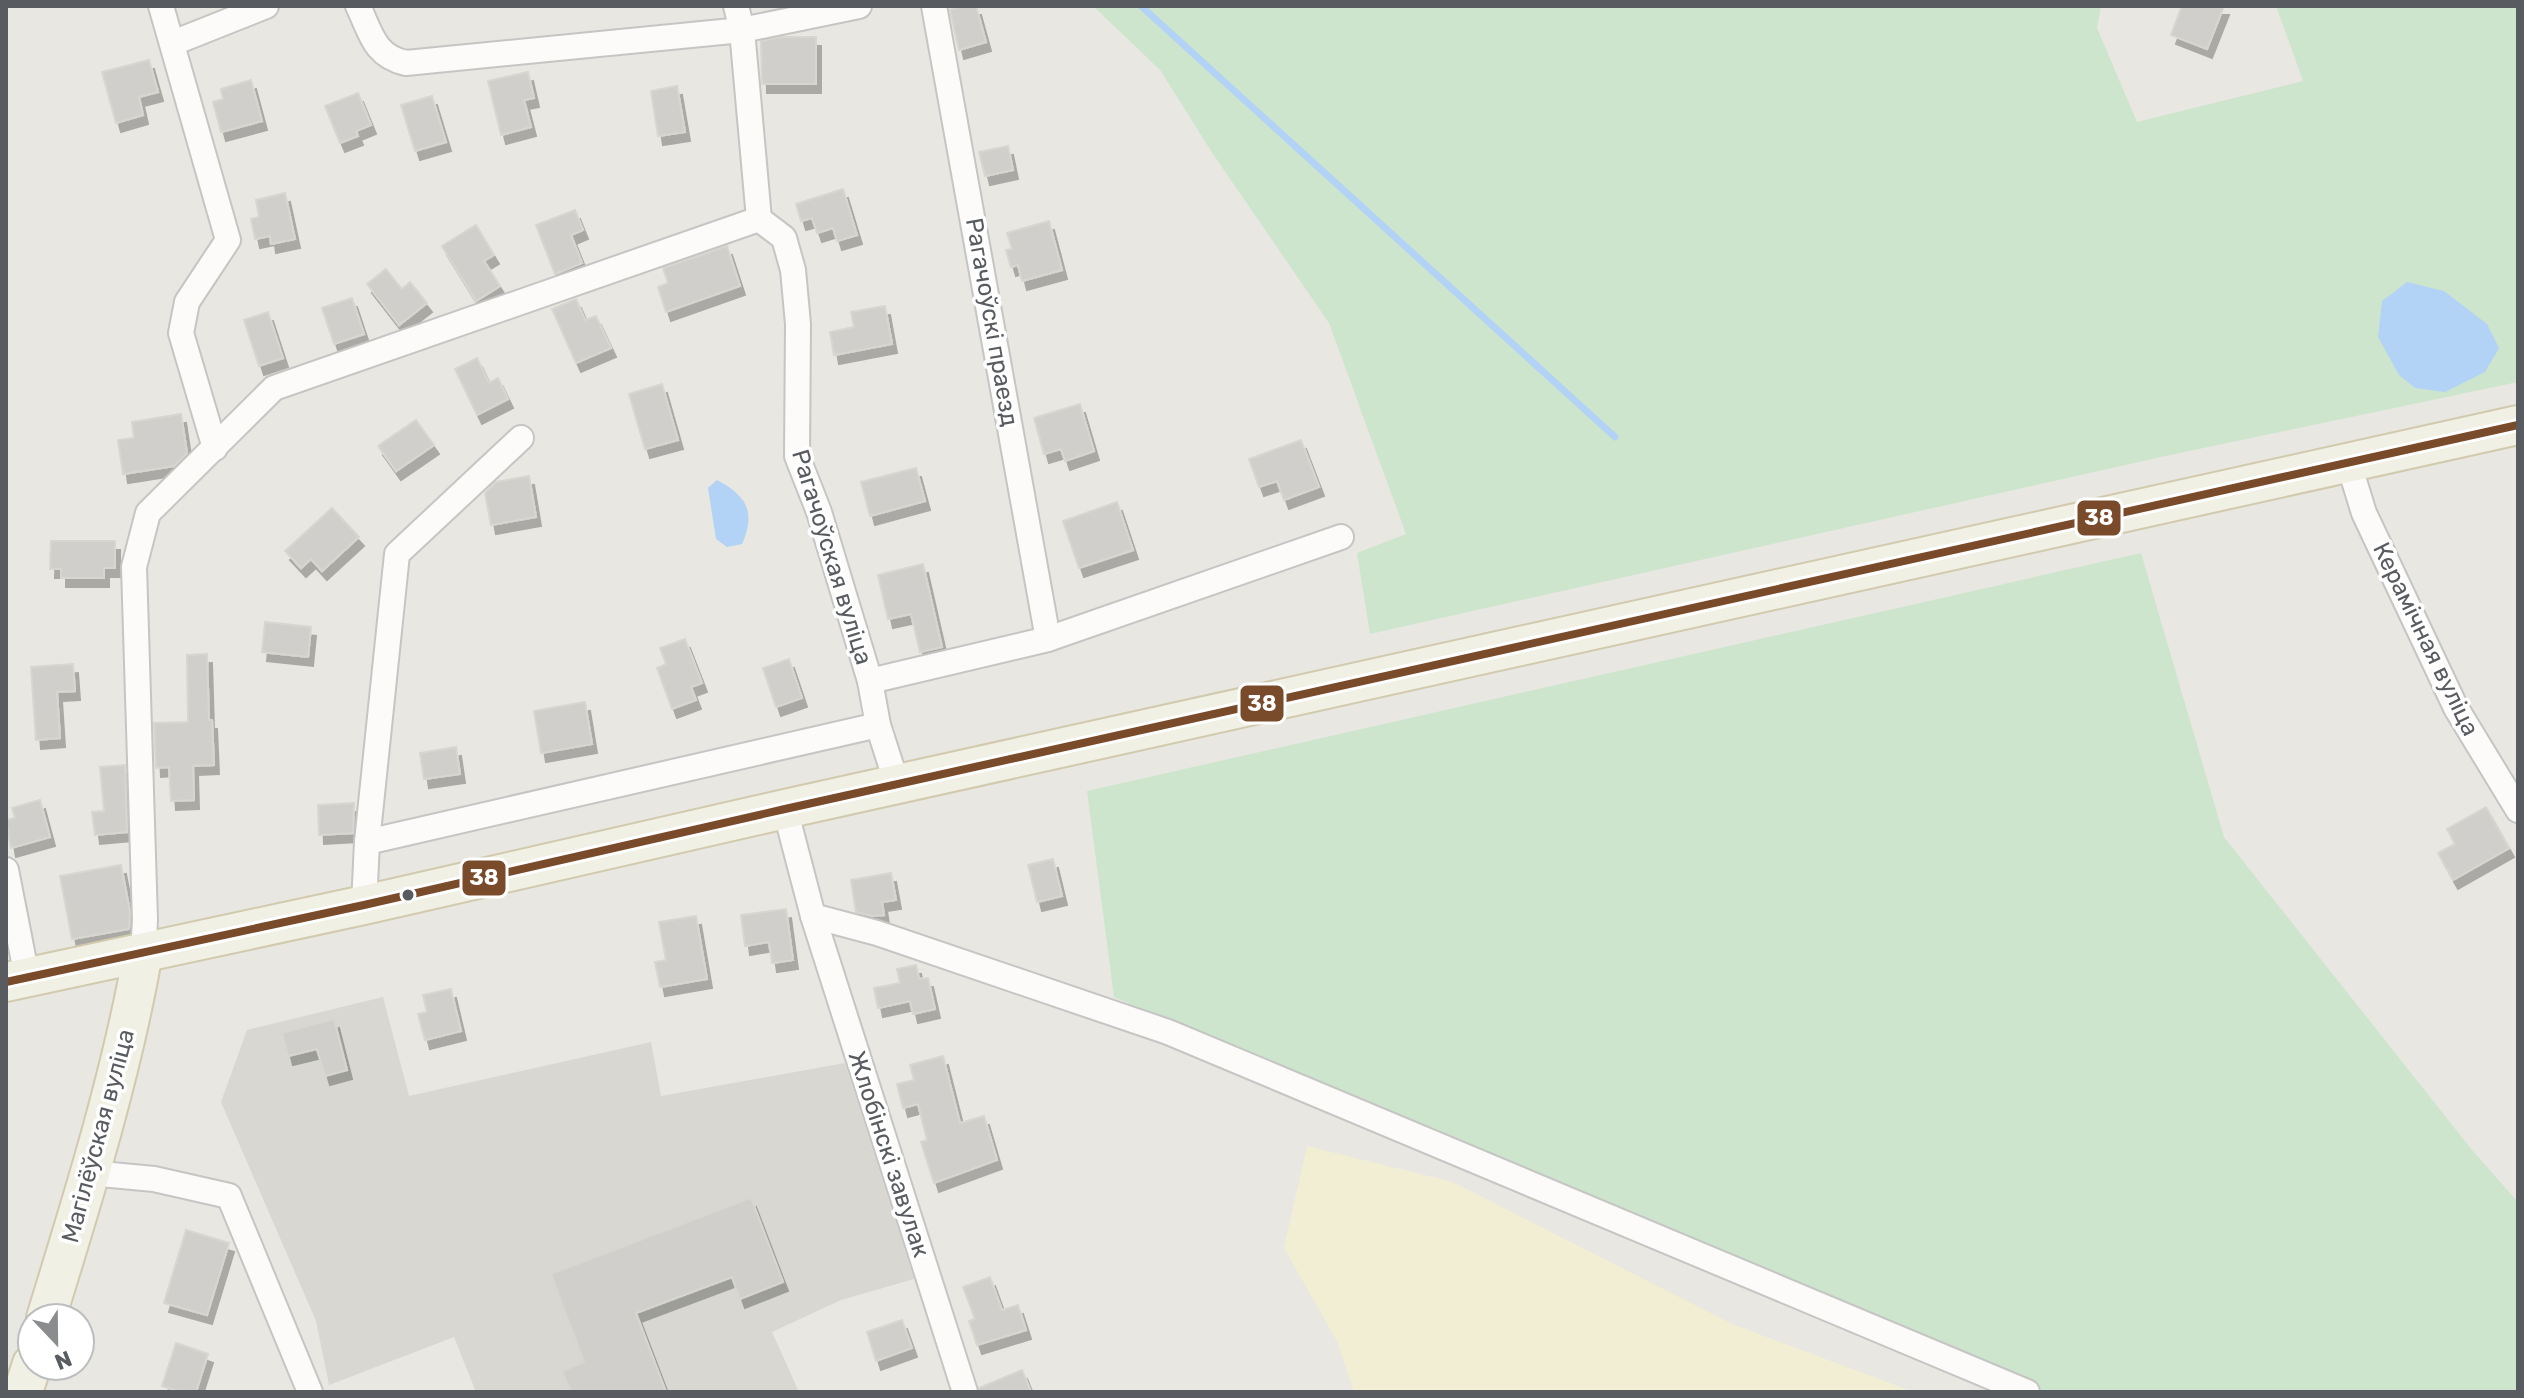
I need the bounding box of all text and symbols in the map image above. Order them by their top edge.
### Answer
street label: Рагачоўскі праезд [960,216,1024,428]
street label: Рагачоўская вуліца [786,446,878,668]
line badge: 38 [2076,499,2122,537]
text: 38 [2084,504,2114,531]
street label: Керамічная вуліца [2367,538,2485,740]
line badge: 38 [1239,684,1285,723]
text: 38 [1247,690,1277,717]
line badge: 38 [461,859,507,897]
text: 38 [469,864,499,891]
unlabelled marker [400,887,416,903]
street label: Магілёўская вуліца [56,1026,140,1246]
street label: Жлобінскі завулак [842,1047,936,1261]
north arrow [16,1302,96,1382]
text: N [51,1345,76,1376]

